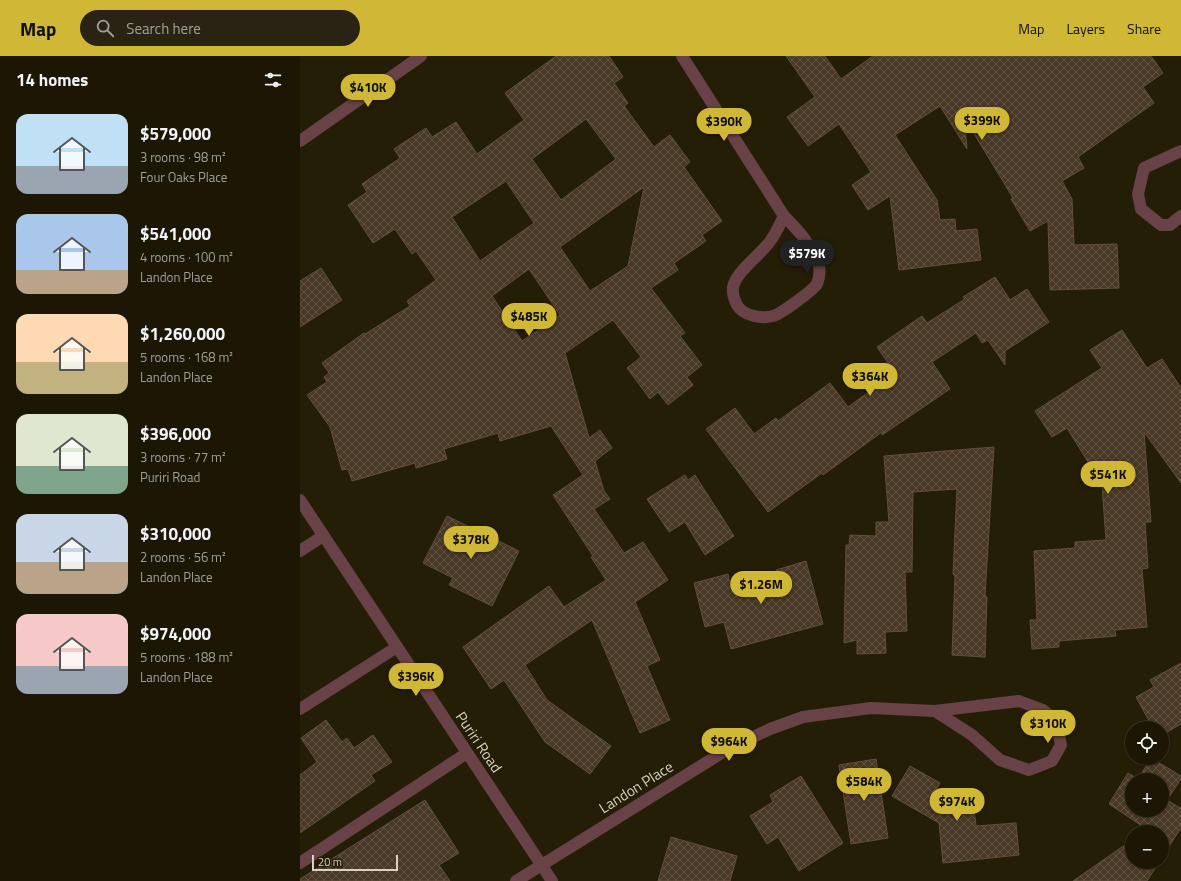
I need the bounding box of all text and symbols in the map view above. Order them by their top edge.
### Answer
search box [80,10,360,46]
text: Map [20,14,56,43]
icon: search [94,17,116,39]
text: Search here [126,17,201,40]
text: Map [1018,18,1044,39]
text: Layers [1066,18,1105,39]
text: Share [1127,18,1161,39]
text: 14 homes [16,67,88,93]
icon: filters [262,69,284,91]
pin: $410K [340,74,396,108]
text: $410K [350,77,386,97]
pin: $399K [954,107,1010,141]
pin: $390K [696,108,752,142]
text: $399K [964,110,1000,130]
text: $390K [706,111,742,131]
text: $579,000 [140,121,211,147]
icon: home [48,130,96,178]
text: 3 rooms · 98 m² [140,147,226,167]
text: Four Oaks Place [140,167,227,187]
text: $541,000 [140,221,211,247]
icon: home [48,230,96,278]
pin: $579K [779,240,835,274]
text: $579K [789,243,825,263]
text: 4 rooms · 100 m² [140,247,233,267]
text: Landon Place [140,267,213,287]
pin: $485K [501,303,557,337]
text: $485K [511,306,547,326]
text: $1,260,000 [140,321,225,347]
icon: home [48,330,96,378]
text: 5 rooms · 168 m² [140,347,233,367]
pin: $364K [842,363,898,397]
text: $364K [852,366,888,386]
text: Landon Place [140,367,213,387]
text: $396,000 [140,421,211,447]
icon: home [48,430,96,478]
text: 3 rooms · 77 m² [140,447,226,467]
pin: $541K [1080,461,1136,495]
text: $541K [1090,464,1126,484]
text: Puriri Road [140,467,200,487]
text: $310,000 [140,521,211,547]
pin: $378K [443,526,499,560]
text: $378K [453,529,489,549]
icon: home [48,530,96,578]
text: 2 rooms · 56 m² [140,547,226,567]
text: Landon Place [140,567,213,587]
pin: $1.26M [728,571,794,605]
text: $1.26M [739,574,783,594]
text: $974,000 [140,621,211,647]
icon: home [48,630,96,678]
text: 5 rooms · 188 m² [140,647,233,667]
pin: $396K [388,663,444,697]
text: $396K [398,666,434,686]
text: Landon Place [140,667,213,687]
street label: Puriri Road [450,707,508,777]
pin: $310K [1020,710,1076,744]
text: $310K [1030,713,1066,733]
map controls [1125,721,1169,869]
button: locate [1125,721,1169,765]
pin: $964K [701,728,757,762]
text: $964K [711,731,747,751]
street label: Landon Place [594,755,678,819]
pin: $584K [836,768,892,802]
text: $584K [846,771,882,791]
button: + [1125,773,1169,817]
pin: $974K [929,788,985,822]
text: $974K [939,791,975,811]
button: − [1125,825,1169,869]
scale bar [312,853,398,872]
text: 20 m [318,854,342,870]

